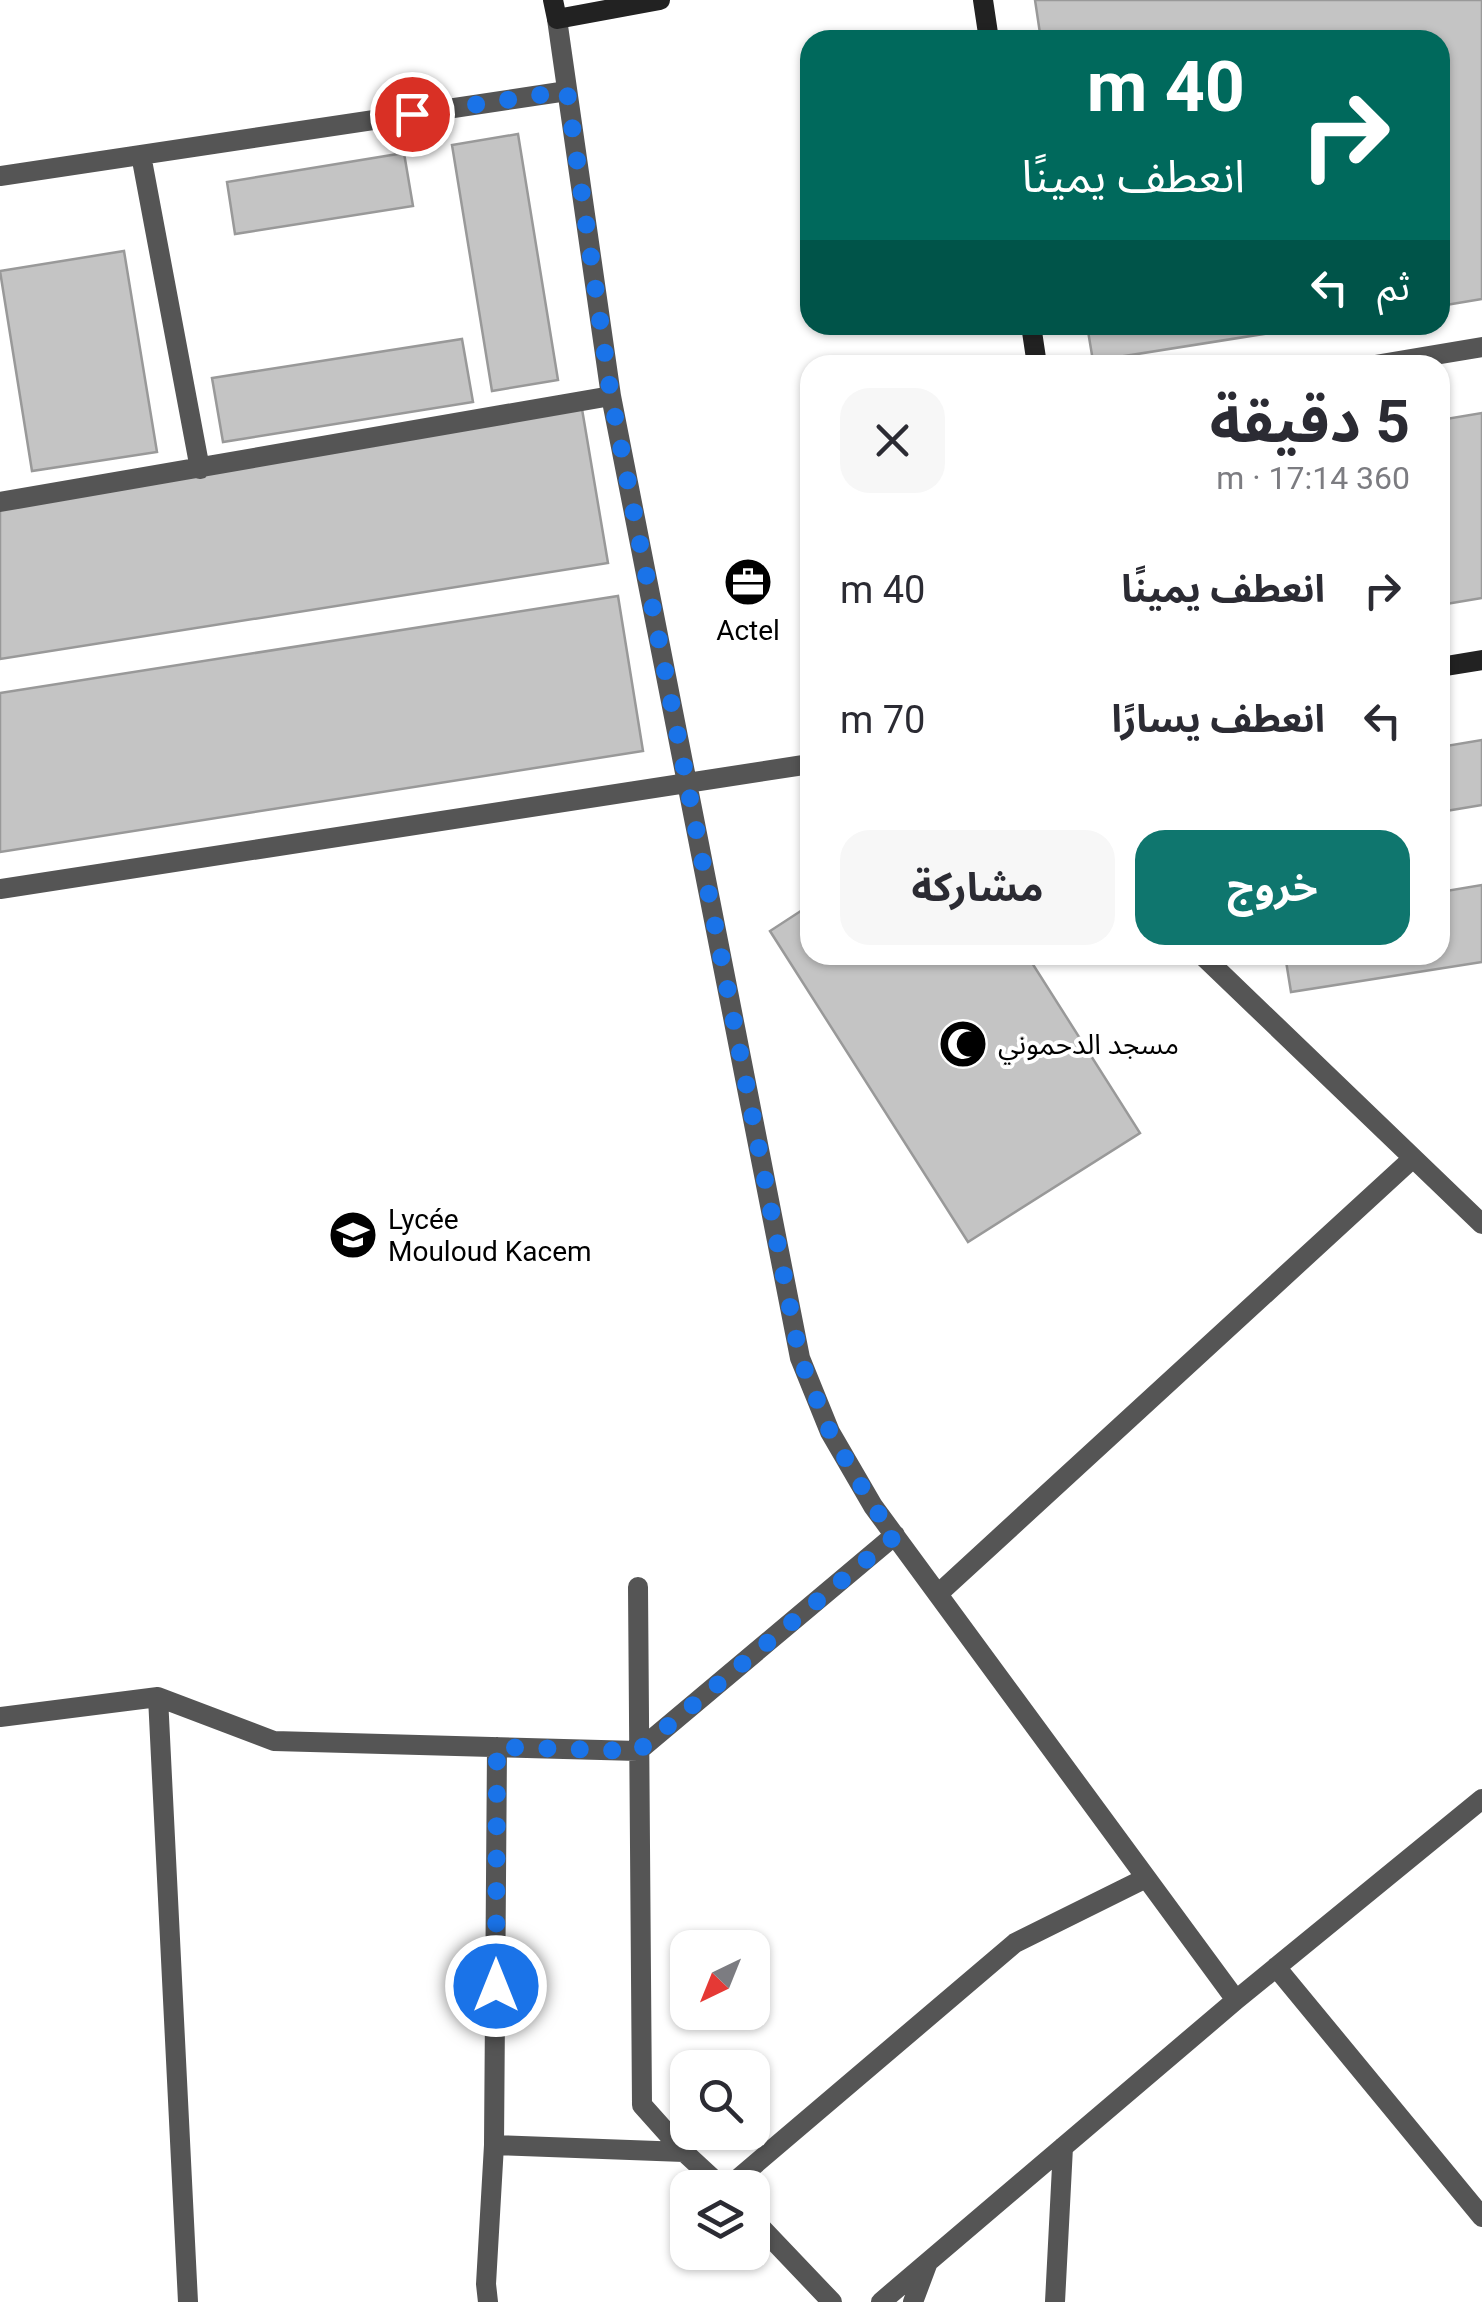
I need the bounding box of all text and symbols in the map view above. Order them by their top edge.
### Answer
text: 40 m [1087,46,1245,128]
icon: right [1280,70,1410,200]
pin [370,72,455,157]
icon: arrive [385,87,440,142]
text: انعطف يمينًا [1021,150,1245,203]
icon: left [1302,260,1357,315]
text: ثم [1377,265,1410,309]
text: 5 دقيقة [1210,386,1410,457]
button: close [840,388,945,493]
text: 360 m · 17:14 [1216,459,1410,497]
office icon: Actel [722,556,774,608]
icon: right [1355,563,1410,618]
text: انعطف يمينًا [1121,567,1325,611]
text: 40 m [840,568,925,612]
place label: Actel [716,614,780,647]
icon: left [1355,693,1410,748]
text: انعطف يسارًا [1111,697,1325,741]
text: 70 m [840,698,925,742]
button: مشاركة [840,830,1115,945]
button: خروج [1135,830,1410,945]
mosque icon: مسجد الدحموني [937,1018,989,1070]
place label: مسجد الدحموني [998,1028,1179,1065]
place label: Lycée Mouloud Kacem [388,1203,592,1268]
school or university icon: Lycée Mouloud Kacem [327,1209,379,1261]
north arrow [670,1930,770,2030]
map controls [670,1930,770,2270]
position arrow [444,1934,548,2038]
button: search [670,2050,770,2150]
button: layers [670,2170,770,2270]

